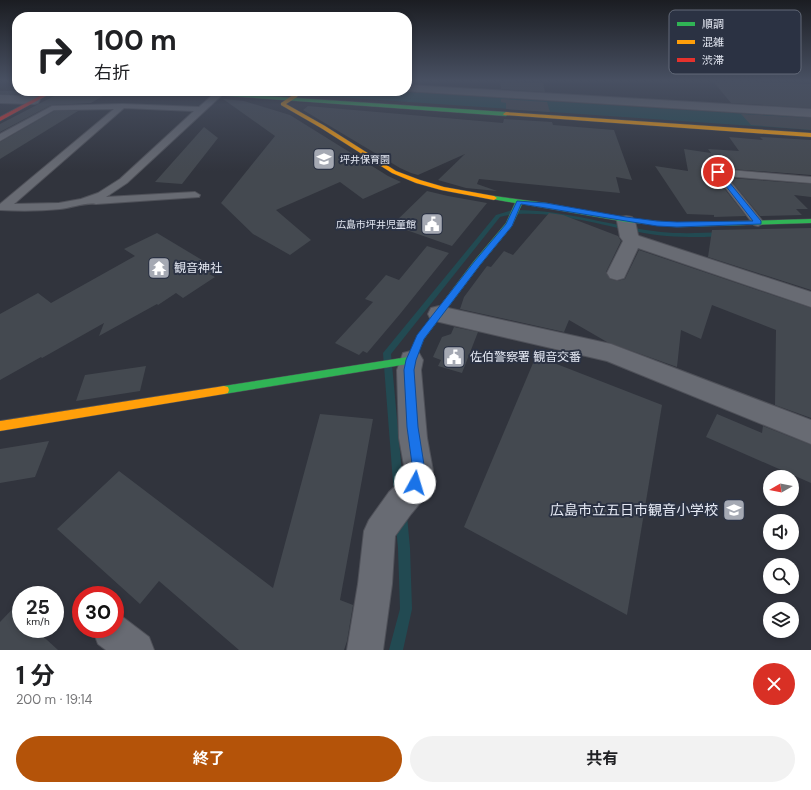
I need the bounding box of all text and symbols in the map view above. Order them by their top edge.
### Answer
legend [669,10,801,74]
text: 順調 [702,17,724,31]
text: 100 m [94,22,177,59]
icon: right [28,28,80,80]
text: 混雑 [702,35,724,49]
text: 渋滞 [702,53,724,67]
text: 右折 [94,61,130,85]
school or university icon: 坪井保育園 [311,146,337,172]
place label: 坪井保育園 [340,153,390,166]
pin [701,155,735,189]
icon: arrive [707,161,729,183]
public building icon: 広島市坪井児童館 [419,211,445,237]
place label: 広島市坪井児童館 [336,218,416,231]
temple icon: 観音神社 [146,255,172,281]
place label: 観音神社 [174,260,222,276]
public building icon: 佐伯警察署 観音交番 [441,344,467,370]
place label: 佐伯警察署 観音交番 [470,349,581,365]
position arrow [394,462,436,504]
north arrow [763,470,799,506]
map controls [763,470,799,638]
school or university icon: 広島市立五日市観音小学校 [721,497,747,523]
place label: 広島市立五日市観音小学校 [550,501,718,519]
button: sound [763,514,799,550]
button: search [763,558,799,594]
speed limit sign: 30 [72,586,124,638]
text: 25 [26,594,50,620]
button: layers [763,602,799,638]
text: km/h [26,615,50,628]
text: 1 分 [16,660,54,691]
button: close [753,663,795,705]
text: 200 m · 19:14 [16,691,92,708]
button: 終了 [16,736,402,782]
button: 共有 [410,736,795,782]

